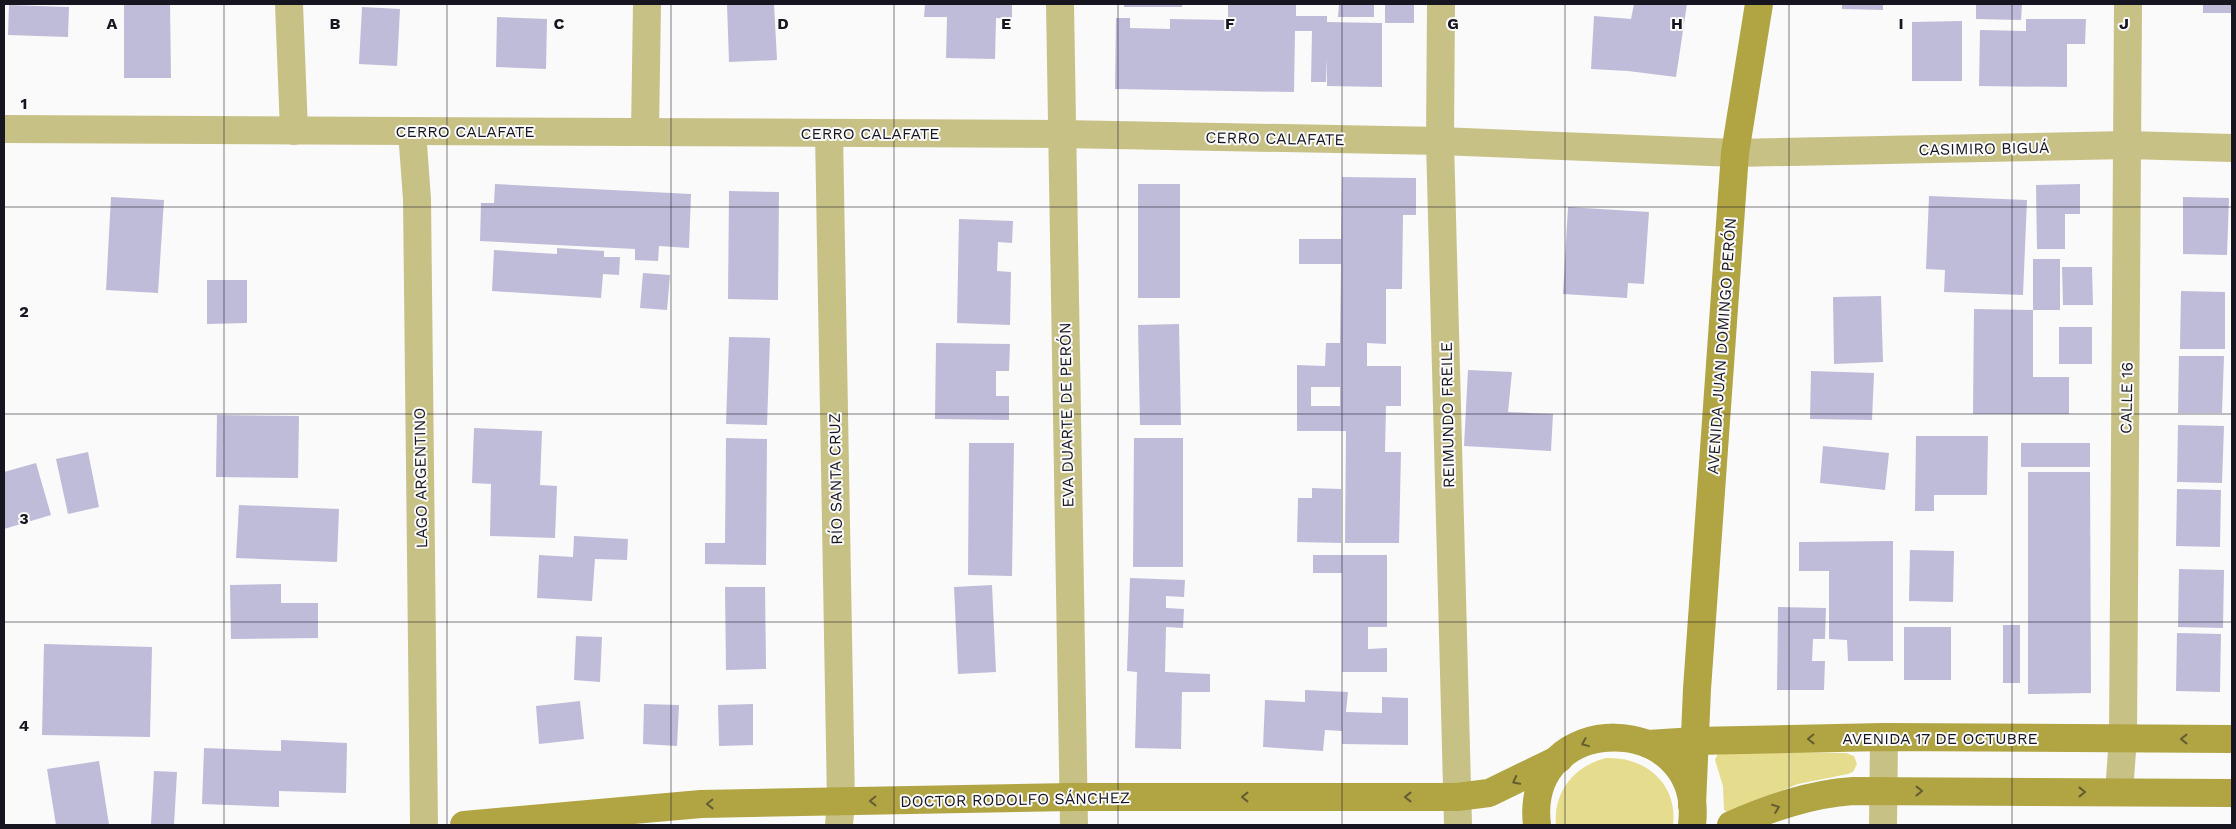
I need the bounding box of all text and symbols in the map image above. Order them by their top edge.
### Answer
text: A [107,14,118,33]
text: B [330,14,341,33]
text: C [554,14,565,33]
text: D [777,14,789,33]
text: E [1001,14,1011,33]
text: F [1225,14,1235,33]
text: G [1447,14,1459,33]
text: H [1671,14,1683,33]
text: I [1898,14,1904,33]
text: J [2119,14,2129,33]
text: 1 [21,94,27,113]
street label: CERRO CALAFATE [395,122,535,141]
street label: CERRO CALAFATE [800,124,940,143]
street label: CERRO CALAFATE [1205,128,1345,149]
street label: CASIMIRO BIGUÁ [1918,138,2050,159]
street label: AVENIDA JUAN DOMINGO PERÓN [1703,217,1740,475]
text: 2 [19,302,29,321]
street label: EVA DUARTE DE PERÓN [1055,322,1078,508]
street label: REIMUNDO FREILE [1437,342,1458,488]
street label: CALLE 16 [2116,362,2137,434]
street label: LAGO ARGENTINO [410,407,431,549]
street label: RÍO SANTA CRUZ [825,413,846,545]
text: 3 [19,509,29,528]
text: 4 [19,716,29,735]
street label: AVENIDA 17 DE OCTUBRE [1842,729,2038,748]
one-way arrow [1807,733,1815,744]
one-way arrow [2179,734,2187,744]
one-way arrow [1582,737,1590,747]
one-way arrow [1512,775,1521,785]
one-way arrow [1916,786,1923,796]
one-way arrow [2078,787,2086,797]
street label: DOCTOR RODOLFO SÁNCHEZ [900,788,1130,811]
one-way arrow [1241,792,1249,802]
one-way arrow [1404,792,1412,802]
one-way arrow [869,796,876,806]
one-way arrow [706,799,714,809]
one-way arrow [1771,803,1780,814]

